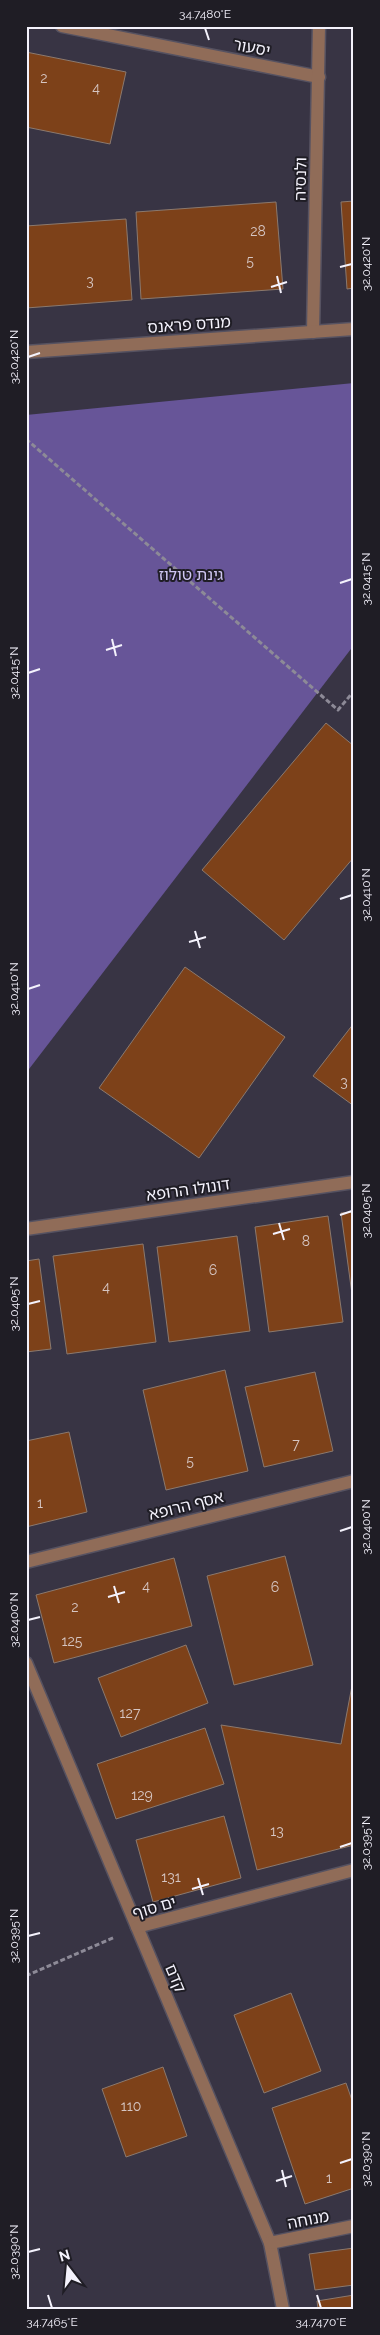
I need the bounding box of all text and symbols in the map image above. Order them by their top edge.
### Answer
text: 34.7480°E [179,7,231,21]
street label: יסעור [232,35,272,60]
house number: 2 [40,70,48,86]
house number: 4 [92,80,100,96]
street label: ולנסיה [291,157,310,201]
house number: 28 [250,223,266,239]
text: 32.0420°N [359,237,373,291]
house number: 5 [246,253,254,269]
house number: 3 [86,273,94,289]
street label: מנדס פראנס [147,312,231,337]
text: 32.0420°N [7,330,21,384]
text: 32.0415°N [359,553,373,605]
park label: גינת טולוז [159,565,223,584]
text: 32.0415°N [7,647,21,699]
text: 32.0410°N [359,868,373,922]
text: 32.0410°N [7,962,21,1016]
house number: 3 [340,1074,348,1090]
street label: דונולו הרופא [145,1174,231,1205]
text: 32.0405°N [359,1183,373,1239]
house number: 8 [302,1233,310,1249]
house number: 6 [209,1262,217,1278]
text: 32.0405°N [7,1276,21,1332]
house number: 4 [102,1279,110,1295]
house number: 7 [292,1436,300,1452]
house number: 5 [186,1453,194,1469]
street label: אסף הרופא [147,1487,226,1524]
house number: 1 [37,1495,43,1511]
text: 32.0400°N [359,1499,373,1555]
house number: 4 [142,1578,150,1594]
house number: 6 [271,1579,279,1595]
text: 32.0400°N [7,1592,21,1648]
house number: 2 [71,1599,79,1615]
house number: 125 [62,1633,83,1649]
house number: 127 [120,1705,141,1721]
house number: 129 [131,1787,153,1803]
text: 32.0395°N [359,1816,373,1870]
house number: 13 [270,1823,284,1839]
house number: 131 [161,1869,181,1885]
street label: ים סוף [130,1892,178,1923]
text: 32.0395°N [7,1909,21,1963]
street label: קדם [161,1961,190,1995]
house number: 110 [121,2098,141,2114]
text: 32.0390°N [359,2131,373,2187]
house number: 1 [326,2170,332,2186]
street label: מנוחה [286,2206,331,2233]
text: 32.0390°N [7,2224,21,2280]
north arrow [42,2242,92,2292]
text: N [57,2246,72,2265]
text: 34.7465°E [26,2315,78,2329]
text: 34.7470°E [295,2315,347,2329]

